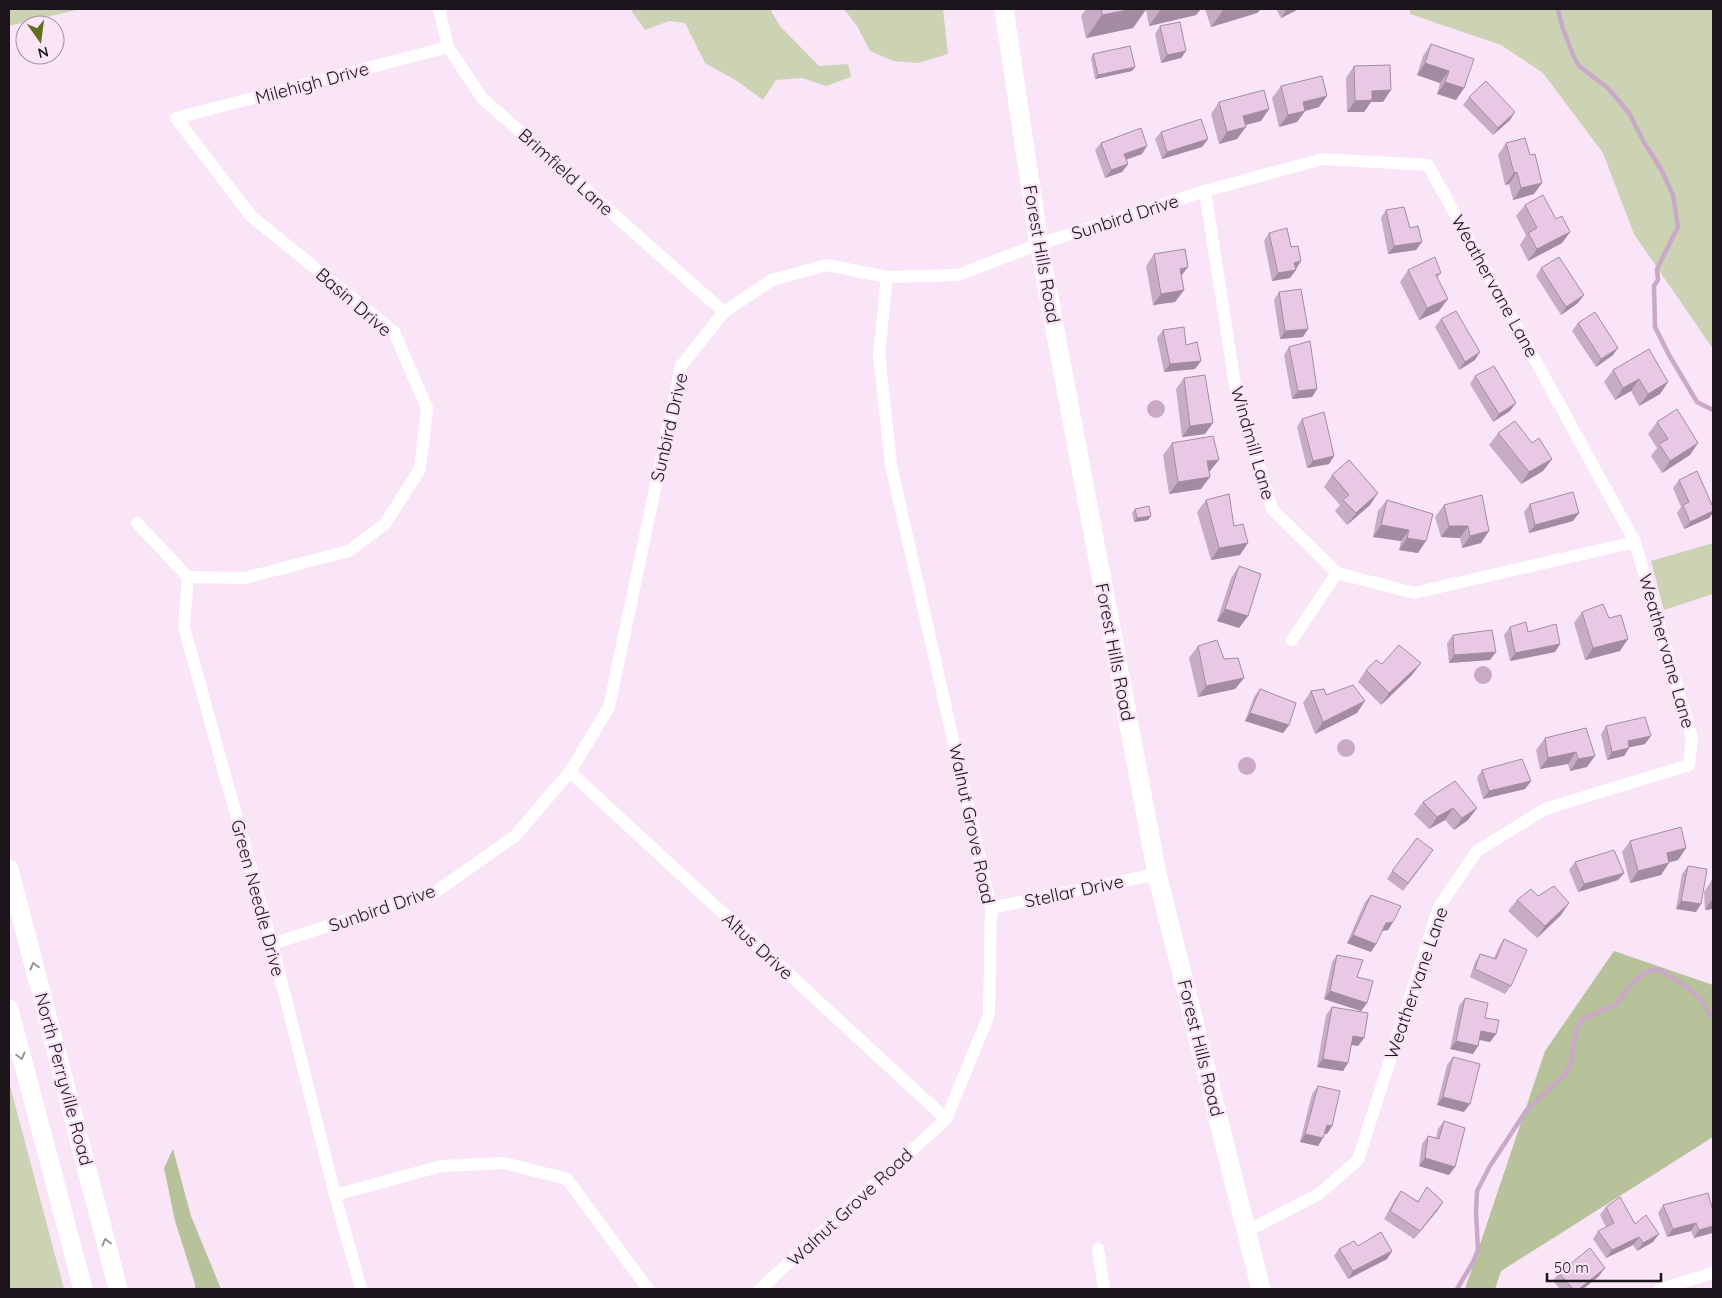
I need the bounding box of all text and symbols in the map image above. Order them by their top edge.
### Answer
north arrow [15,15,65,65]
text: N [36,43,50,63]
street label: Milehigh Drive [253,57,371,109]
street label: Brimfield Lane [514,123,618,221]
street label: Forest Hills Road [1019,183,1065,325]
street label: Sunbird Drive [1069,189,1181,245]
street label: Weathervane Lane [1446,211,1544,361]
street label: Basin Drive [311,263,397,341]
street label: Sunbird Drive [645,370,693,484]
street label: Windmill Lane [1226,384,1280,502]
street label: Weathervane Lane [1634,571,1700,731]
street label: Forest Hills Road [1090,581,1140,723]
street label: Walnut Grove Road [944,742,1000,906]
street label: Green Needle Drive [226,817,290,979]
street label: Stellar Drive [1022,869,1126,913]
street label: Sunbird Drive [326,879,438,937]
street label: Weathervane Lane [1379,904,1453,1062]
street label: Altus Drive [718,907,798,985]
one-way arrow [30,963,40,971]
street label: Forest Hills Road [1173,977,1229,1119]
street label: North Perryville Road [30,990,98,1168]
one-way arrow [15,1051,26,1060]
street label: Walnut Grove Road [783,1143,917,1271]
one-way arrow [101,1238,112,1247]
scale bar [1547,1250,1661,1282]
text: 50 m [1554,1258,1589,1277]

